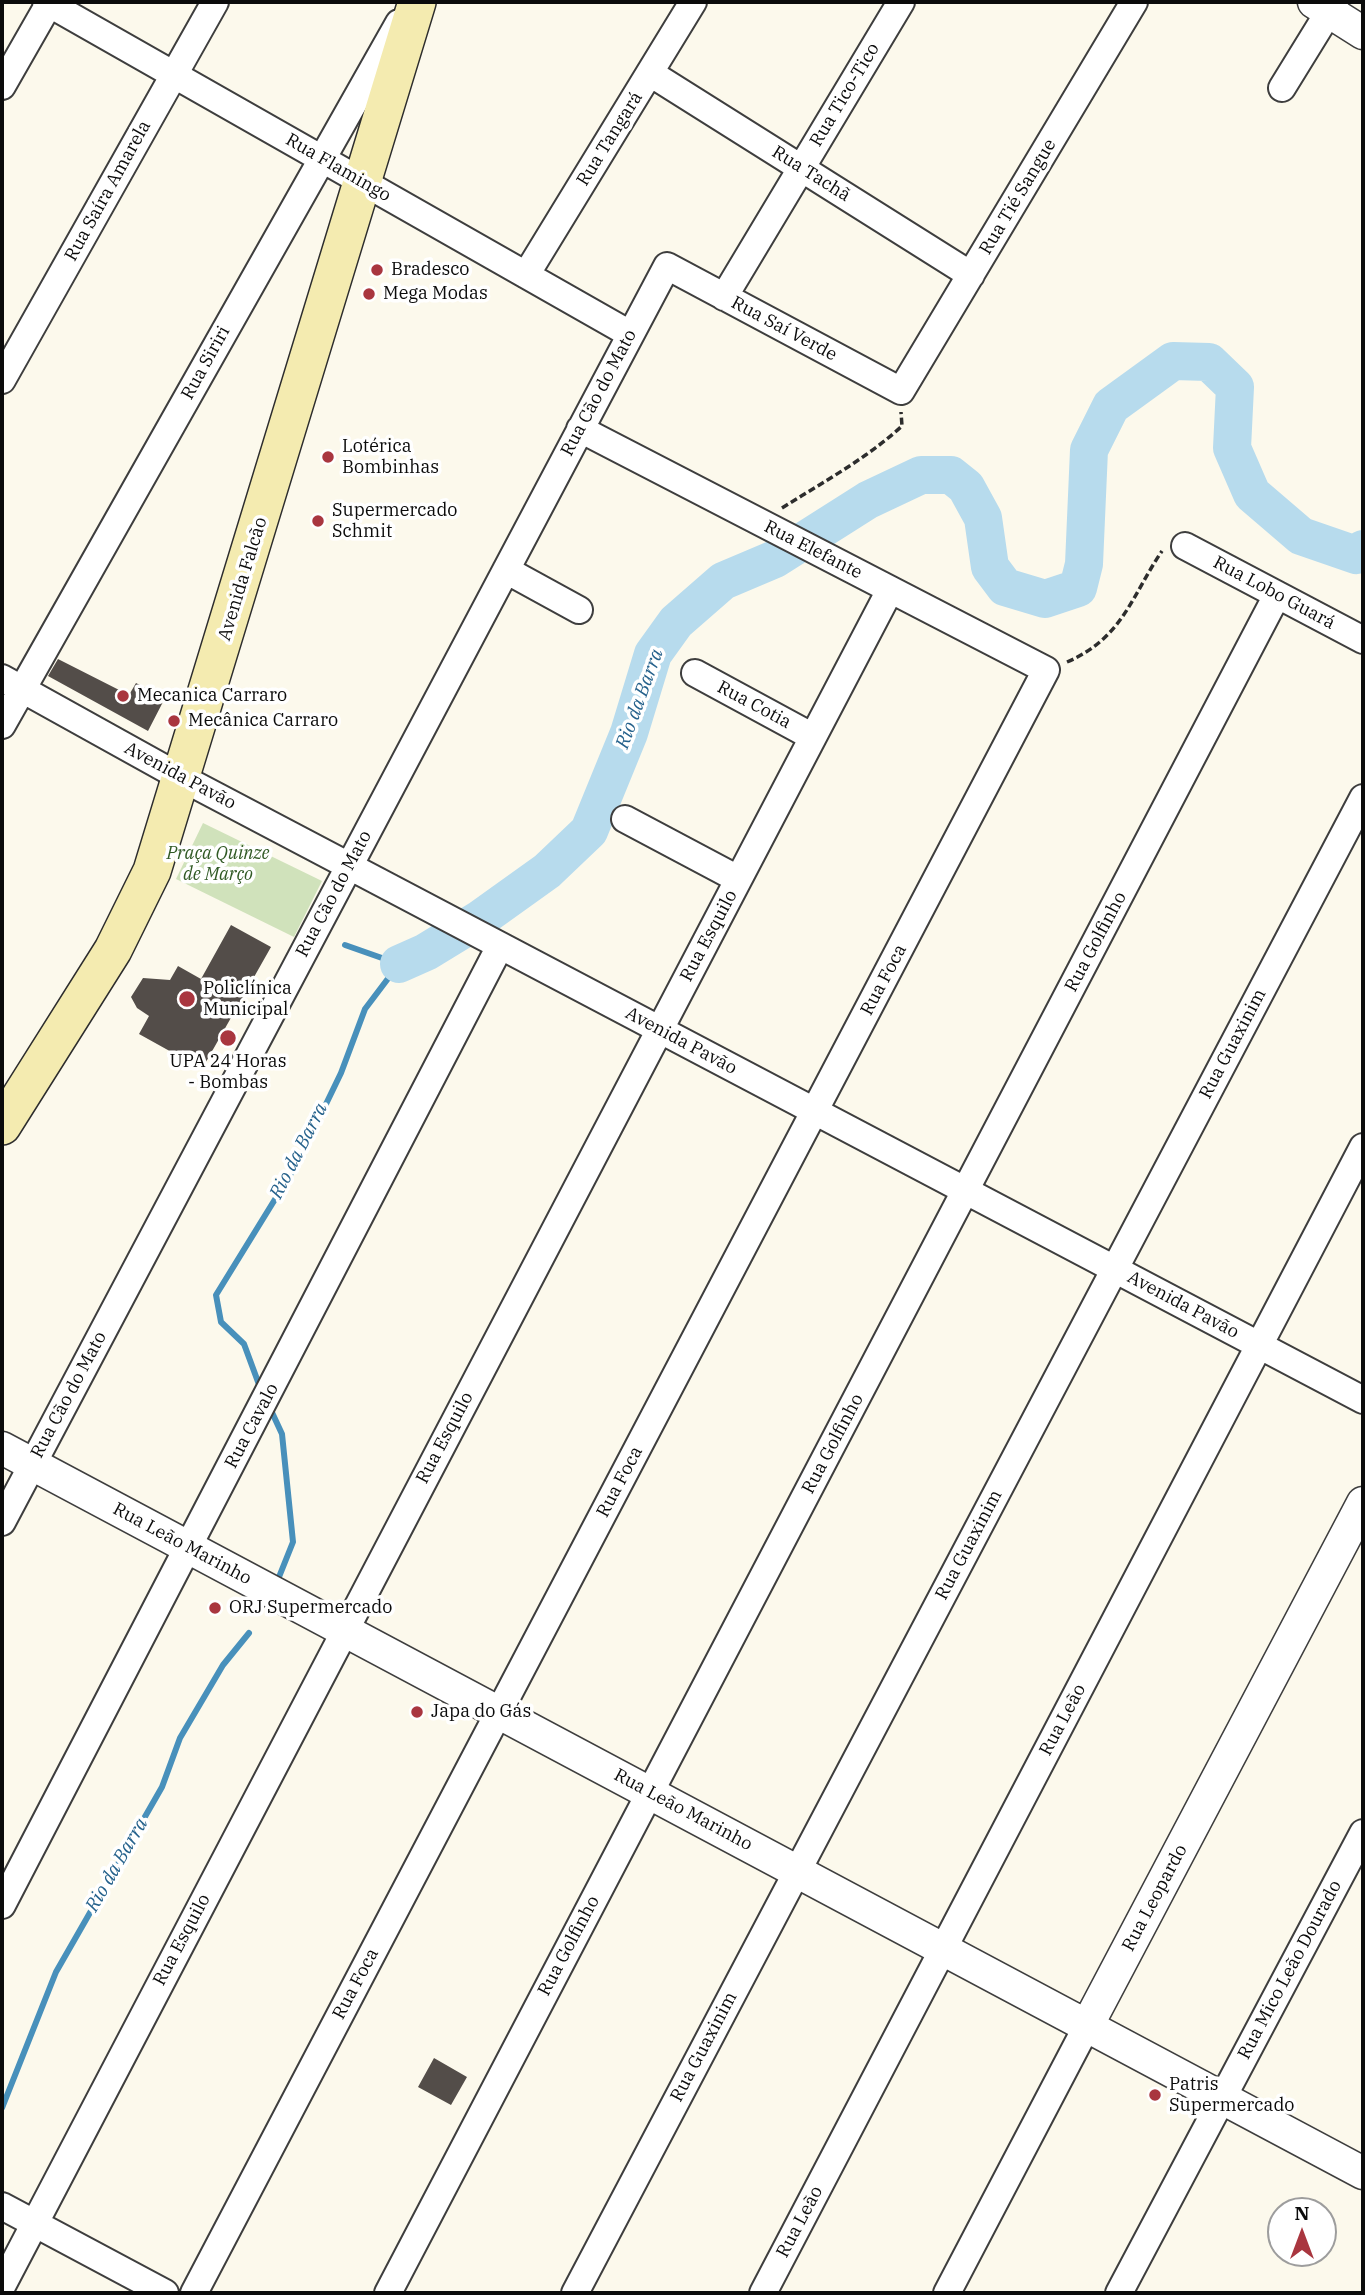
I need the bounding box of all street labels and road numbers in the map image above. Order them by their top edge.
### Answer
street label: Rua Tico-Tico [806,39,884,151]
street label: Rua Tangará [573,88,647,190]
street label: Rua Saíra Amarela [60,117,156,265]
street label: Rua Flamingo [282,129,394,207]
street label: Rua Tié Sangue [975,135,1061,259]
street label: Rua Tachã [768,141,854,207]
street label: Rua Saí Verde [727,292,841,366]
street label: Rua Siriri [177,322,235,404]
street label: Rua Cão do Mato [557,326,641,460]
street label: Avenida Falcão [214,515,272,643]
street label: Rua Elefante [760,516,866,584]
street label: Rua Lobo Guará [1209,552,1339,634]
street label: Rua Cotia [713,677,795,733]
street label: Avenida Pavão [121,738,239,814]
street label: Rua Cão do Mato [292,827,376,961]
street label: Rua Esquilo [676,887,742,985]
street label: Rua Golfinho [1061,888,1131,996]
street label: Rua Foca [856,941,912,1019]
street label: Rua Guaxinim [1195,985,1271,1103]
street label: Avenida Pavão [622,1003,740,1079]
street label: Avenida Pavão [1124,1267,1242,1343]
street label: Rua Cão do Mato [27,1328,111,1462]
street label: Rua Cavalo [221,1380,283,1472]
street label: Rua Esquilo [412,1389,478,1487]
street label: Rua Golfinho [798,1390,868,1498]
street label: Rua Foca [592,1443,648,1521]
street label: Rua Guaxinim [931,1486,1007,1604]
street label: Rua Leão Marinho [109,1498,255,1590]
street label: Rua Leão [1035,1681,1091,1759]
street label: Rua Leão Marinho [610,1764,756,1856]
street label: Rua Leopardo [1118,1841,1192,1955]
street label: Rua Mico Leão Dourado [1234,1877,1346,2063]
street label: Rua Esquilo [149,1891,215,1989]
street label: Rua Golfinho [534,1892,604,2000]
street label: Rua Foca [328,1945,384,2023]
street label: Rua Guaxinim [666,1988,742,2106]
street label: Rua Leão [772,2183,828,2261]

